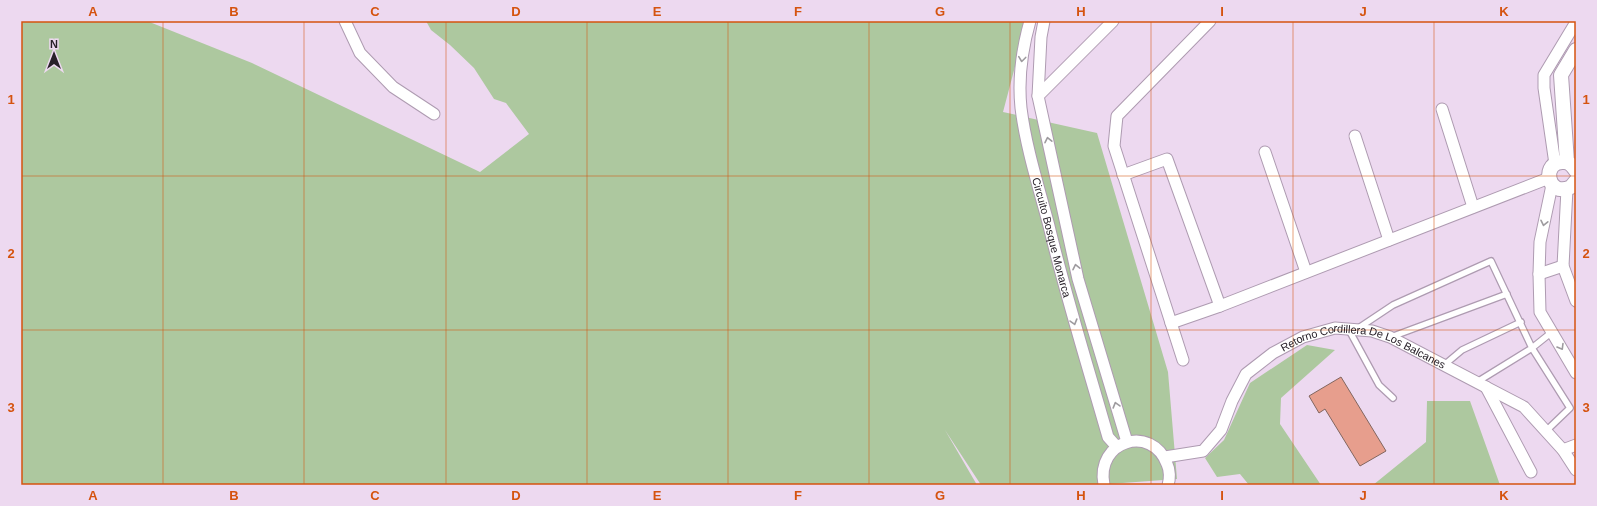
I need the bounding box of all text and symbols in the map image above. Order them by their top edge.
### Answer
text: A [88,4,98,19]
text: B [229,4,239,19]
text: C [370,4,380,19]
text: D [511,4,521,19]
text: E [653,4,662,19]
text: F [794,4,802,19]
text: G [935,4,945,19]
text: H [1076,4,1086,19]
text: I [1220,4,1224,19]
text: J [1359,4,1367,19]
text: K [1499,4,1509,19]
north arrow [34,34,74,74]
text: N [50,38,58,50]
one-way arrow [1018,56,1027,62]
text: 1 [7,92,15,107]
text: 1 [1582,92,1590,107]
one-way arrow [1044,137,1052,143]
street label: Circuito Bosque Monarca [1030,176,1074,300]
one-way arrow [1541,220,1549,226]
text: 2 [7,246,15,261]
text: 2 [1582,246,1590,261]
one-way arrow [1072,264,1080,270]
one-way arrow [1069,319,1078,326]
street label: Retorno Cordillera De Los Balcanes [1278,322,1448,371]
one-way arrow [1556,343,1563,350]
text: 3 [7,400,15,415]
text: 3 [1582,400,1590,415]
one-way arrow [1112,402,1121,409]
text: A [88,488,98,503]
text: B [229,488,239,503]
text: C [370,488,380,503]
text: D [511,488,521,503]
text: E [653,488,662,503]
text: F [794,488,802,503]
text: G [935,488,945,503]
text: H [1076,488,1086,503]
text: I [1220,488,1224,503]
text: J [1359,488,1367,503]
text: K [1499,488,1509,503]

